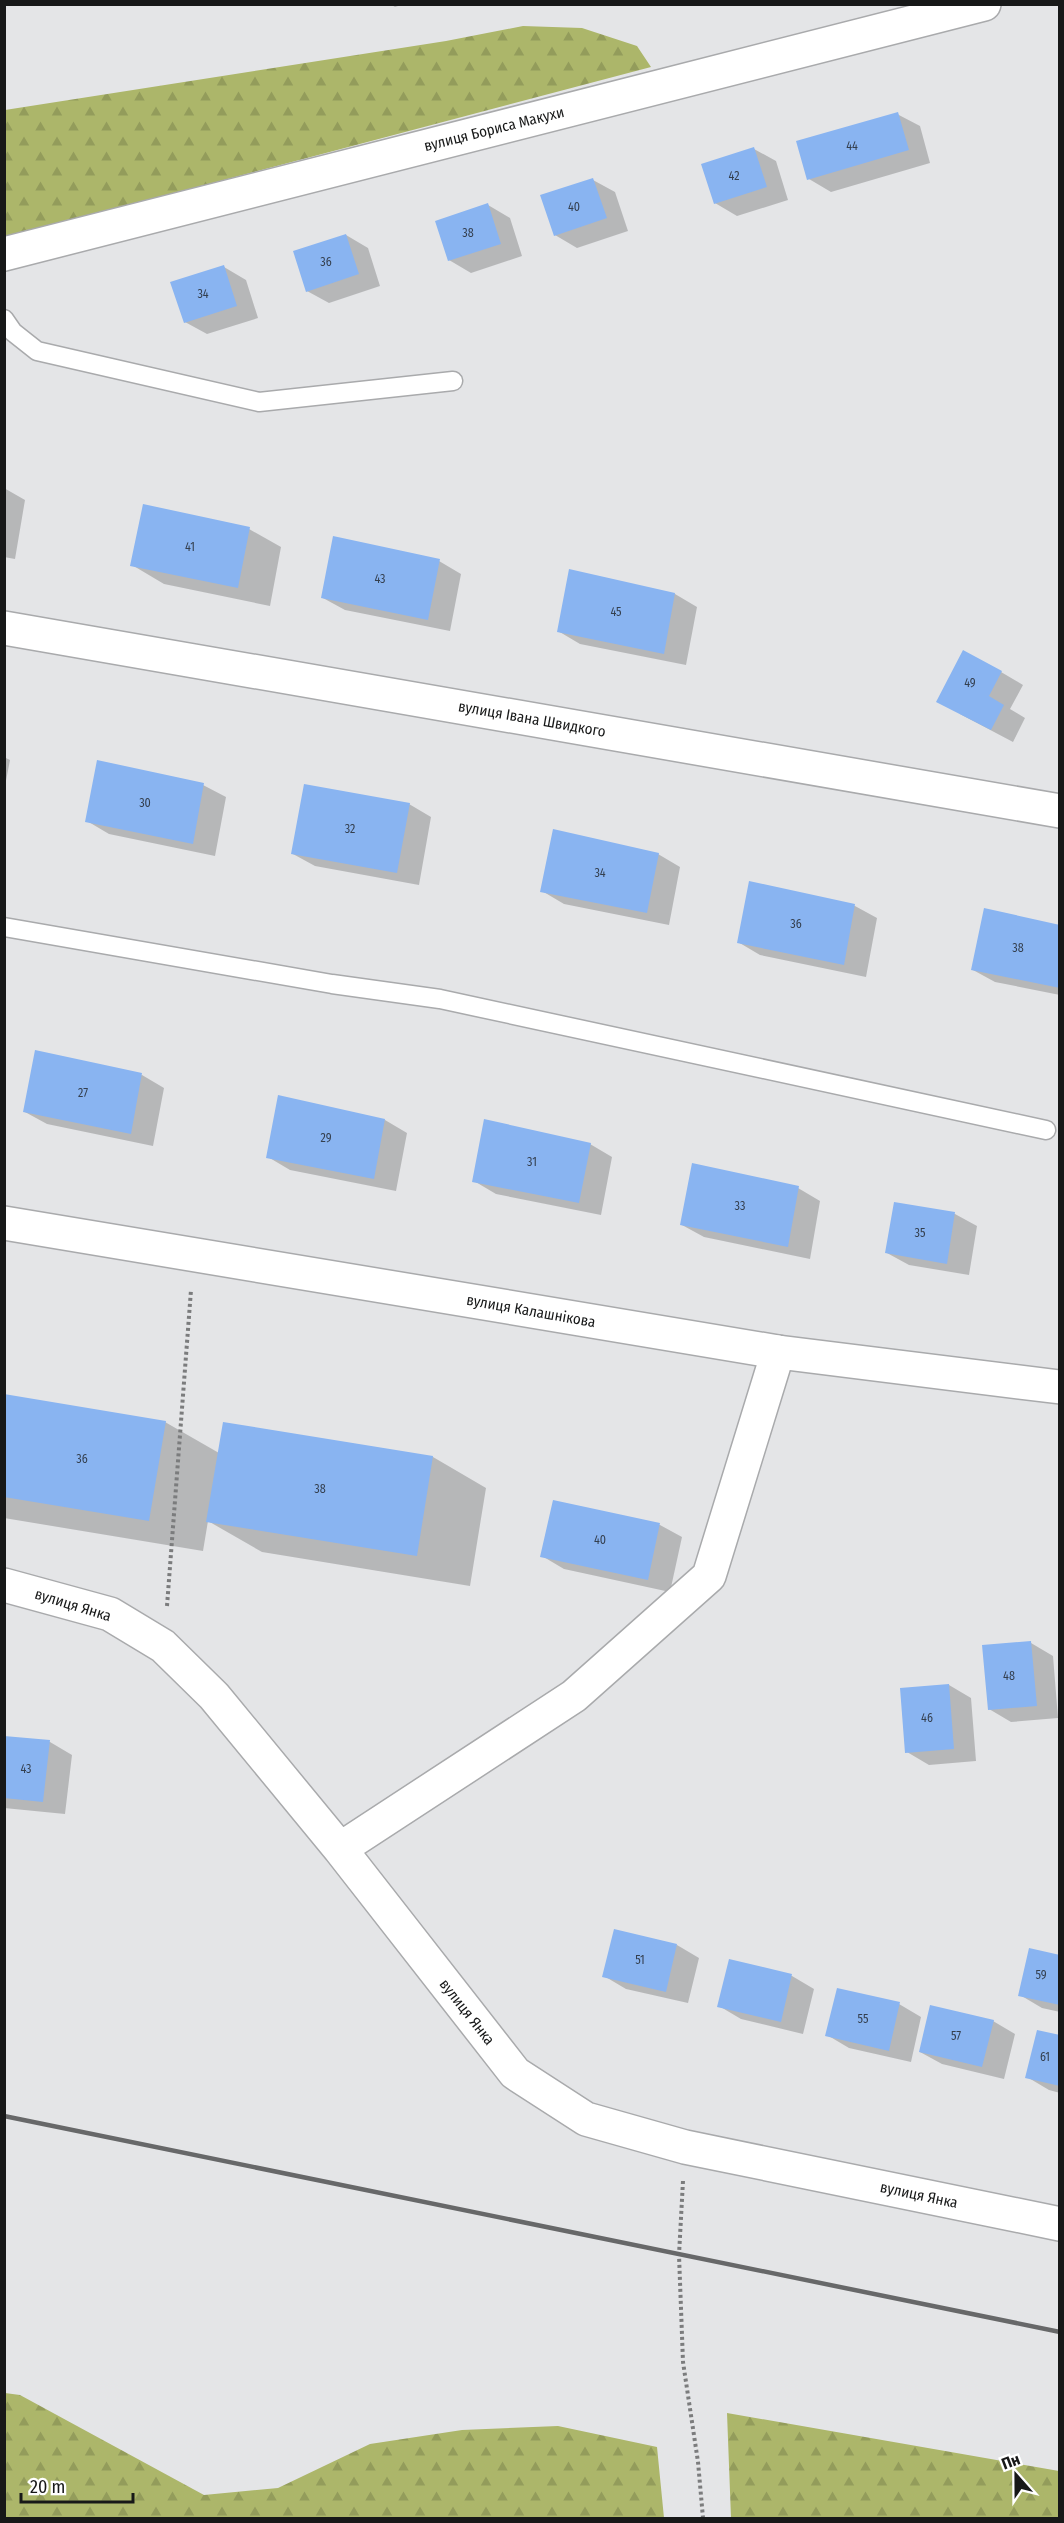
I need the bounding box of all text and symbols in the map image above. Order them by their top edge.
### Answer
street label: вулиця Бориса Макухи [422,103,566,155]
house number: 44 [846,139,858,153]
house number: 42 [729,169,739,183]
house number: 40 [568,200,580,214]
house number: 38 [462,226,474,240]
house number: 36 [320,255,332,269]
house number: 34 [197,287,209,301]
house number: 41 [185,540,195,554]
house number: 43 [374,572,386,586]
house number: 45 [610,605,622,619]
house number: 49 [964,676,976,690]
street label: вулиця Івана Швидкого [457,697,607,741]
house number: 30 [139,796,151,810]
house number: 32 [345,822,355,836]
house number: 34 [594,866,606,880]
house number: 36 [790,917,802,931]
house number: 38 [1012,941,1024,955]
house number: 27 [78,1086,88,1100]
house number: 29 [320,1131,332,1145]
house number: 31 [527,1155,537,1169]
house number: 33 [735,1199,745,1213]
house number: 35 [915,1226,926,1240]
street label: вулиця Калашнікова [465,1291,597,1331]
house number: 36 [76,1452,88,1466]
house number: 38 [314,1482,326,1496]
house number: 40 [594,1533,606,1547]
street label: вулиця Янка [33,1585,113,1625]
house number: 48 [1003,1669,1015,1683]
house number: 46 [921,1711,933,1725]
house number: 43 [20,1762,32,1776]
house number: 51 [635,1953,645,1967]
house number: 59 [1035,1968,1047,1982]
street label: вулиця Янка [436,1975,498,2049]
house number: 55 [858,2012,869,2026]
house number: 57 [951,2029,961,2043]
house number: 61 [1040,2050,1050,2064]
street label: вулиця Янка [879,2178,959,2212]
north arrow [986,2445,1046,2505]
text: Пн [999,2449,1023,2474]
scale bar [21,2466,134,2504]
text: 20 m [30,2476,65,2498]

